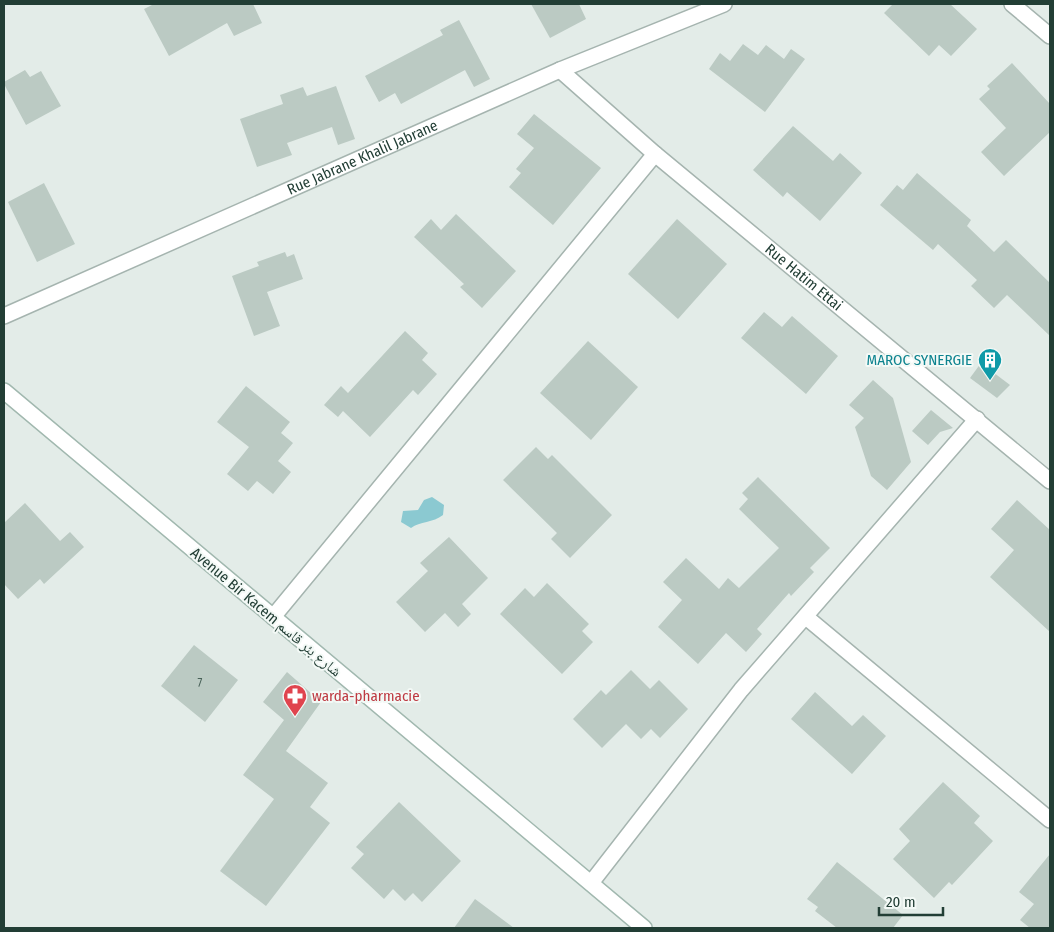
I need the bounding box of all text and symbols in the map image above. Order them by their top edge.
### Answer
street label: Rue Jabrane Khalil Jabrane [284,116,441,199]
street label: Rue Hatim Ettai [762,240,846,314]
building icon: MAROC SYNERGIE [977,347,1003,381]
place label: MAROC SYNERGIE [866,351,972,369]
street label: Avenue Bir Kacem شارع بئر قاسم [186,544,345,681]
house number: 7 [198,676,203,690]
pharmacy icon: warda-pharmacie [282,683,308,717]
place label: warda-pharmacie [312,687,420,705]
scale bar [879,884,943,916]
text: 20 m [886,893,916,911]

